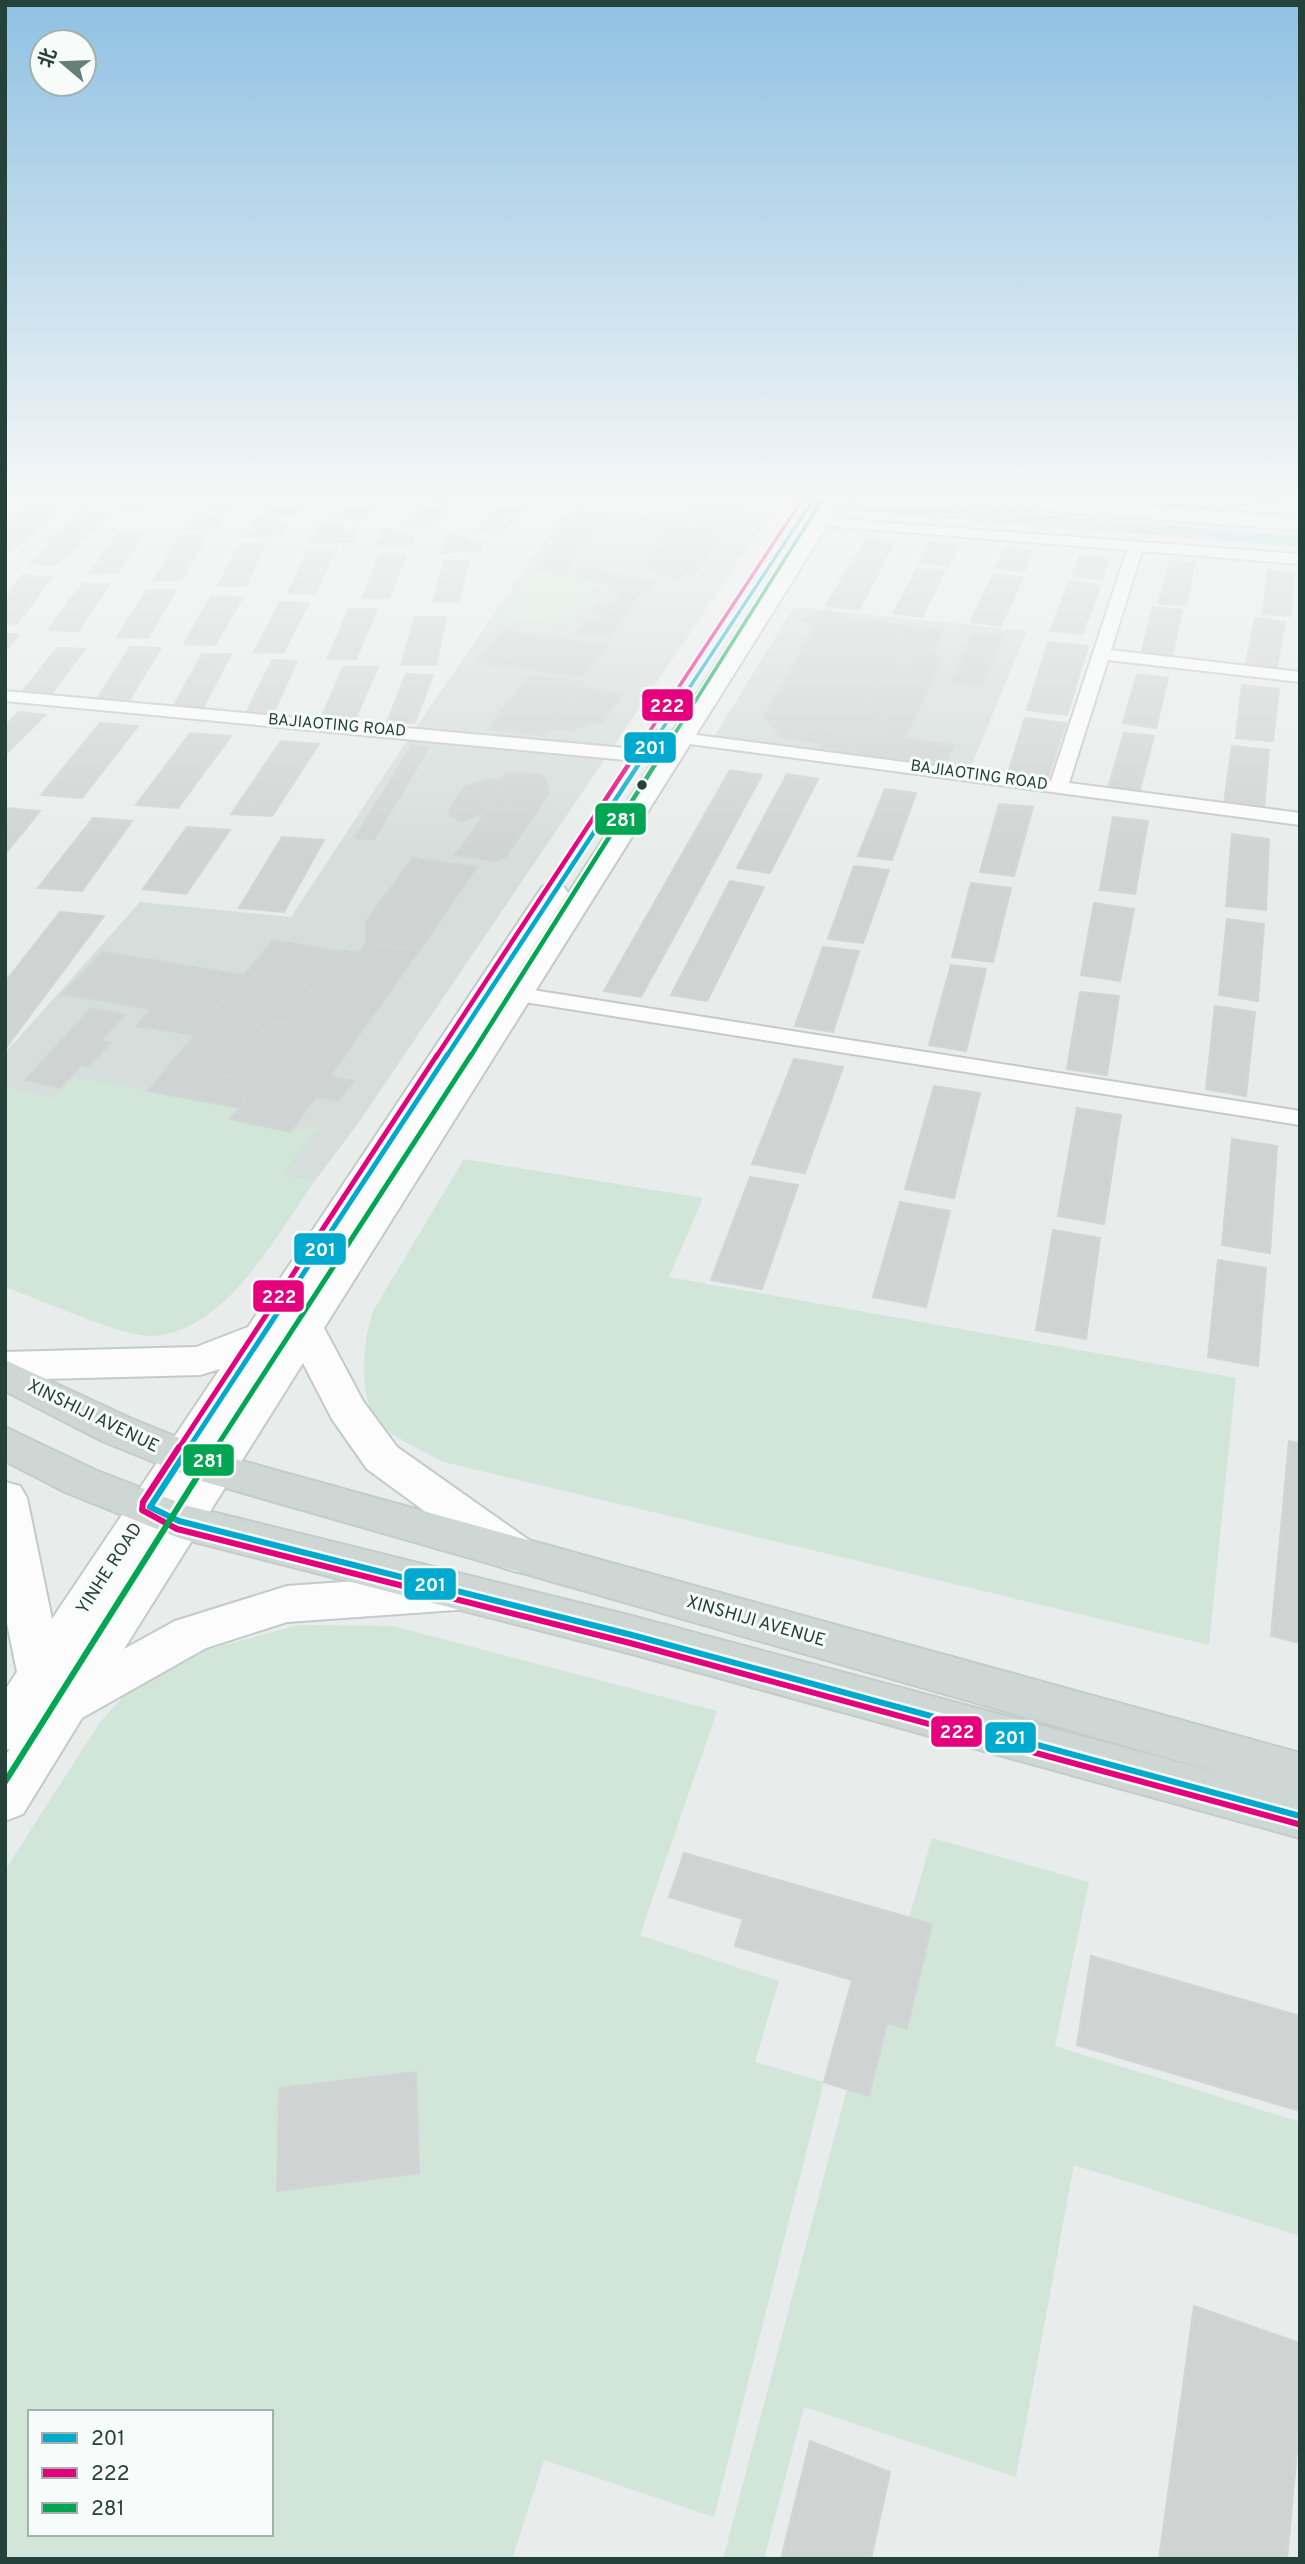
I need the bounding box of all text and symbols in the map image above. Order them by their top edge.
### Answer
north arrow [28,28,98,98]
text: 北 [34,45,63,71]
line badge: 222 [641,688,694,722]
text: 222 [650,695,684,719]
street label: BAJIAOTING ROAD [267,710,407,742]
line badge: 201 [623,731,677,764]
text: 201 [634,737,666,761]
street label: BAJIAOTING ROAD [909,756,1049,796]
unlabelled marker [635,778,649,792]
line badge: 281 [594,802,647,836]
text: 281 [605,809,637,833]
line badge: 201 [293,1232,347,1266]
text: 201 [304,1239,336,1263]
line badge: 222 [252,1279,305,1313]
text: 222 [262,1286,296,1310]
street label: XINSHIJI AVENUE [23,1375,163,1459]
line badge: 281 [182,1443,235,1477]
text: 281 [192,1450,224,1474]
street label: YINHE ROAD [72,1519,148,1619]
line badge: 201 [403,1567,457,1601]
text: 201 [414,1574,446,1598]
street label: XINSHIJI AVENUE [684,1591,828,1653]
line badge: 222 [930,1715,983,1748]
text: 222 [940,1721,974,1745]
line badge: 201 [984,1721,1037,1754]
text: 201 [994,1727,1026,1751]
legend [28,2410,273,2536]
text: 201 [91,2426,125,2453]
text: 222 [91,2461,130,2488]
text: 281 [91,2496,124,2523]

